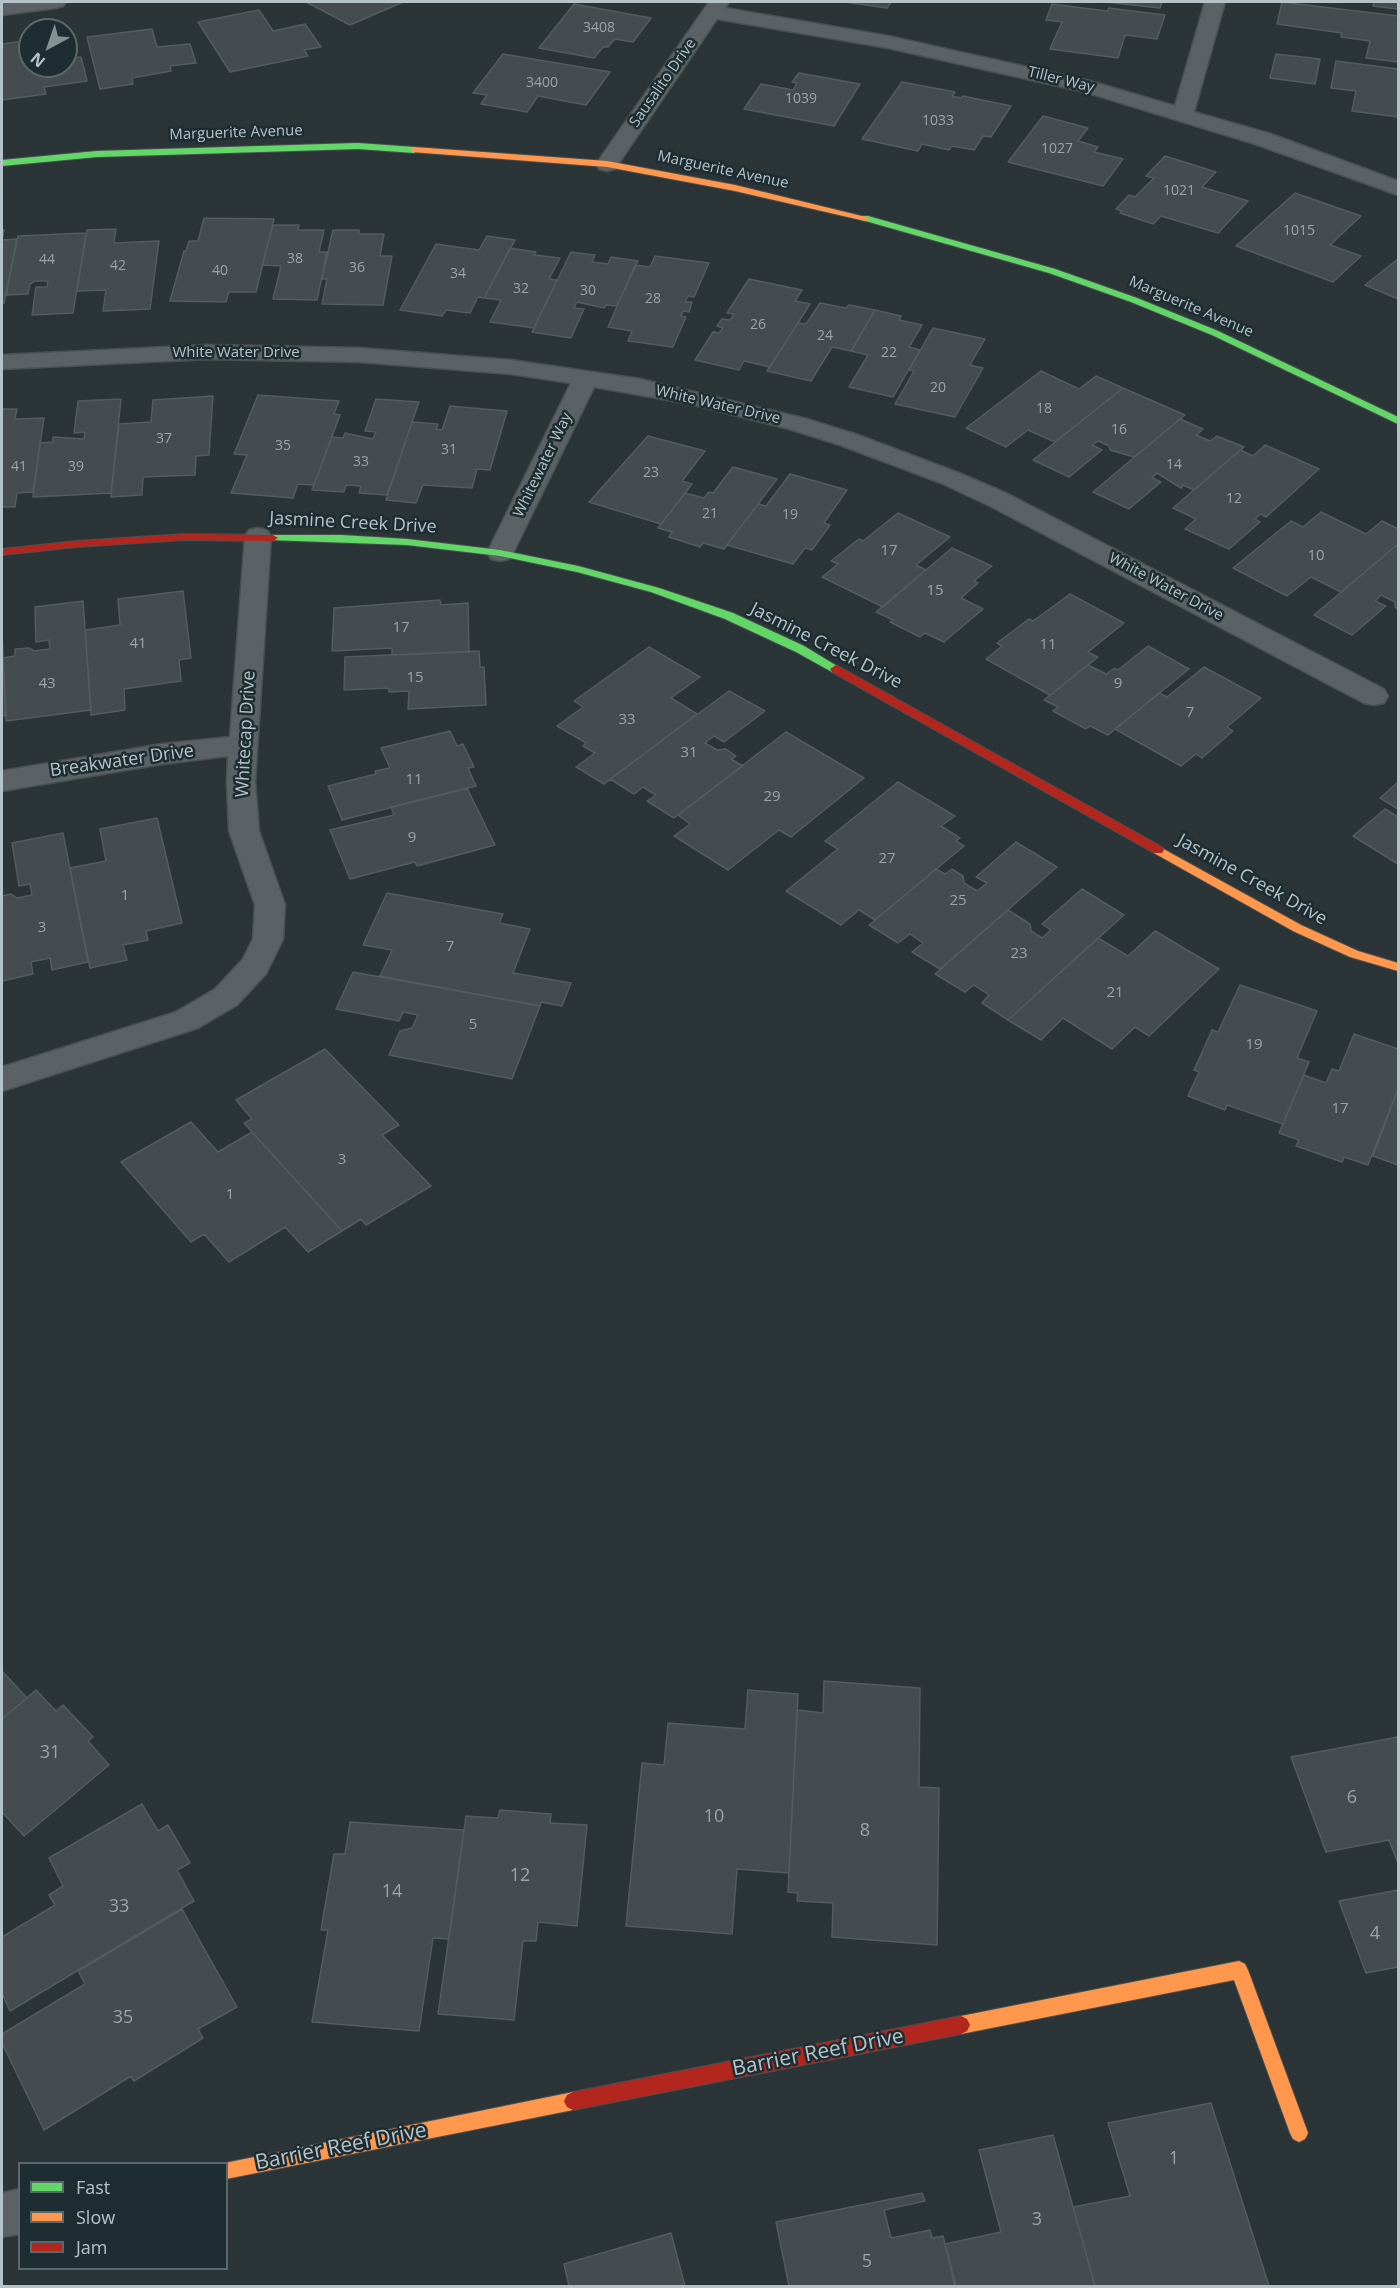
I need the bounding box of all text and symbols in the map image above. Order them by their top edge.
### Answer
north arrow [18,18,78,78]
house number: 3408 [583,20,615,36]
street label: Sausalito Drive [626,35,700,131]
text: N [26,48,50,73]
street label: Tiller Way [1026,63,1096,97]
house number: 3400 [526,75,558,91]
house number: 1039 [785,91,817,107]
house number: 1033 [922,113,954,129]
street label: Marguerite Avenue [169,122,303,144]
house number: 1027 [1041,141,1073,157]
street label: Marguerite Avenue [656,147,790,193]
house number: 1021 [1163,183,1195,199]
house number: 1015 [1283,223,1315,239]
house number: 38 [287,251,303,267]
house number: 44 [39,252,55,268]
house number: 42 [110,258,126,274]
house number: 36 [349,260,365,276]
house number: 40 [212,263,228,279]
house number: 34 [450,266,466,282]
street label: Marguerite Avenue [1126,273,1256,341]
house number: 32 [513,281,529,297]
house number: 30 [580,283,596,299]
house number: 28 [645,291,661,307]
house number: 26 [750,317,766,333]
house number: 24 [817,328,833,344]
street label: White Water Drive [172,344,300,362]
house number: 22 [881,345,897,361]
house number: 20 [930,380,946,396]
street label: White Water Drive [654,382,782,428]
house number: 18 [1036,401,1052,417]
street label: Whitewater Way [510,410,576,520]
house number: 16 [1111,422,1127,438]
house number: 37 [156,431,172,447]
house number: 35 [275,438,291,454]
house number: 31 [441,442,457,458]
house number: 33 [353,454,369,470]
house number: 14 [1166,457,1182,473]
house number: 41 [11,459,27,475]
house number: 39 [68,459,84,475]
house number: 23 [643,465,659,481]
house number: 12 [1226,491,1242,507]
house number: 21 [702,506,718,522]
house number: 19 [782,507,798,523]
street label: Jasmine Creek Drive [269,508,437,538]
house number: 17 [880,542,898,560]
house number: 10 [1307,547,1325,565]
street label: White Water Drive [1106,549,1226,625]
house number: 15 [926,582,944,600]
street label: Jasmine Creek Drive [746,598,906,694]
house number: 17 [392,619,410,637]
house number: 41 [129,635,147,653]
house number: 11 [1039,636,1057,654]
house number: 15 [406,669,424,687]
street label: Whitecap Drive [232,670,260,798]
house number: 43 [38,675,56,693]
house number: 9 [1114,675,1122,693]
house number: 7 [1186,704,1194,722]
house number: 33 [618,711,636,729]
street label: Breakwater Drive [49,740,195,782]
house number: 31 [680,744,698,762]
house number: 11 [405,771,423,789]
house number: 29 [763,788,781,806]
house number: 9 [408,829,416,847]
street label: Jasmine Creek Drive [1173,830,1331,930]
house number: 27 [878,850,896,868]
house number: 1 [121,887,129,905]
house number: 25 [949,892,967,910]
house number: 3 [38,919,46,937]
house number: 7 [446,938,454,956]
house number: 23 [1010,945,1028,963]
house number: 21 [1106,984,1124,1002]
house number: 5 [469,1016,477,1034]
house number: 19 [1245,1036,1263,1054]
house number: 17 [1331,1100,1349,1118]
house number: 3 [338,1151,346,1169]
house number: 1 [226,1186,234,1204]
house number: 31 [40,1742,60,1764]
house number: 6 [1347,1787,1357,1809]
house number: 10 [704,1806,724,1828]
house number: 8 [860,1820,870,1842]
house number: 12 [510,1865,530,1887]
house number: 14 [382,1881,402,1903]
house number: 33 [109,1896,129,1918]
house number: 4 [1370,1923,1380,1945]
house number: 35 [113,2007,133,2029]
street label: Barrier Reef Drive [730,2024,906,2082]
street label: Barrier Reef Drive [253,2118,429,2176]
house number: 1 [1169,2148,1179,2170]
legend [18,2162,228,2270]
text: Fast [76,2175,110,2199]
text: Slow [76,2205,115,2229]
house number: 3 [1032,2209,1042,2231]
text: Jam [76,2235,108,2259]
house number: 5 [862,2251,872,2273]

